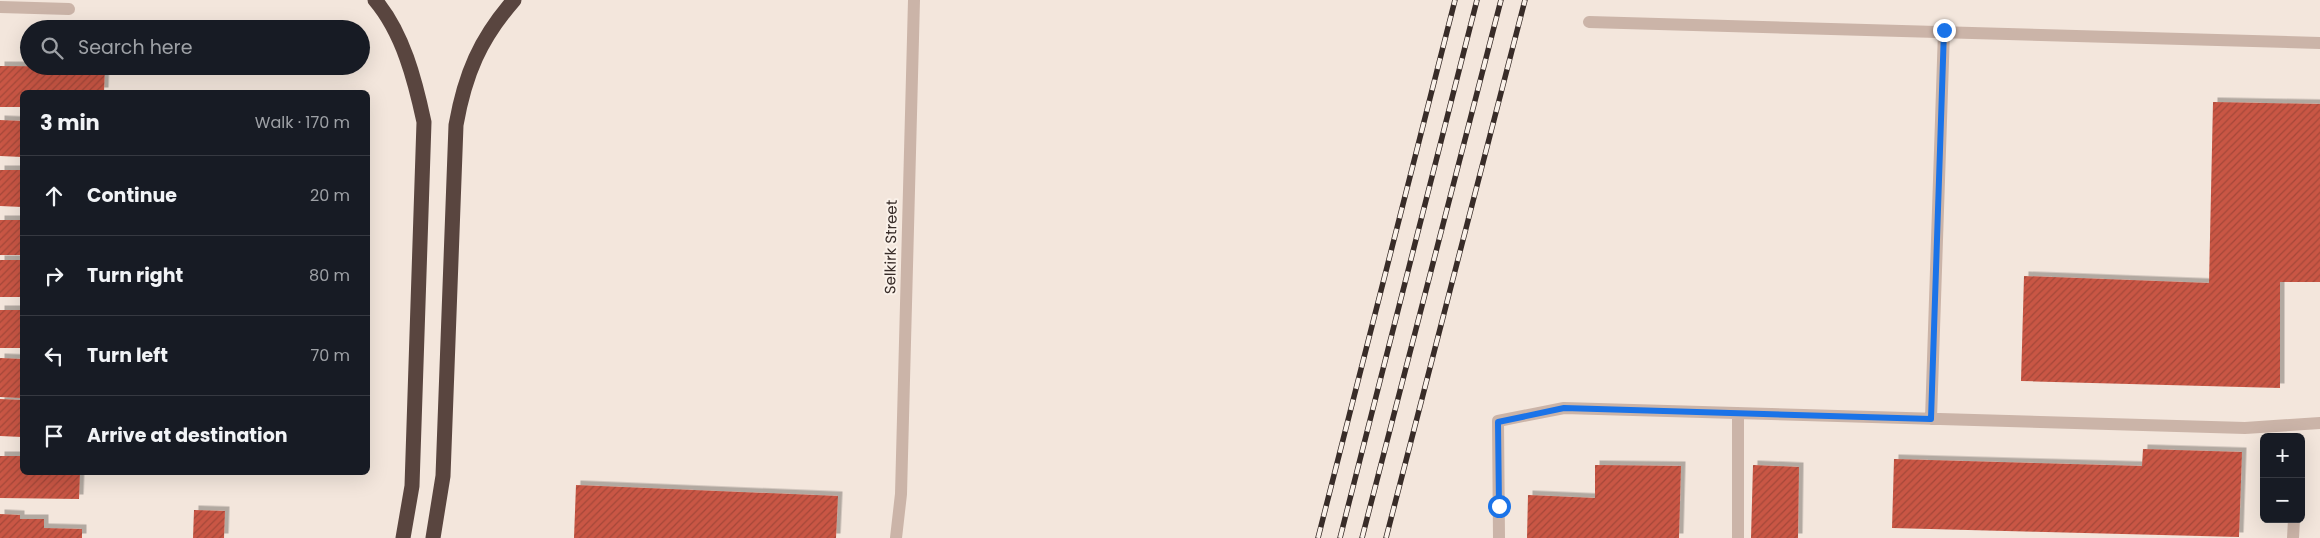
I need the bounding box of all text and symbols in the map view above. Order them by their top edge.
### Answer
route end [1933,19,1956,42]
search box [20,20,370,75]
icon: search [38,34,66,62]
text: Search here [78,34,192,61]
text: 3 min [40,108,100,137]
text: Walk · 170 m [255,111,350,134]
icon: ahead [40,182,68,210]
text: Continue [87,182,177,209]
text: 20 m [310,184,350,207]
street label: Selkirk Street [879,200,902,294]
icon: right [40,262,68,290]
text: Turn right [87,262,183,289]
text: 80 m [309,264,350,287]
icon: left [40,342,68,370]
text: Turn left [87,342,168,369]
text: 70 m [310,344,350,367]
icon: arrive [40,422,68,450]
text: Arrive at destination [87,422,288,449]
map controls [2260,433,2305,523]
button: + [2260,433,2305,478]
button: − [2260,478,2305,523]
route start [1488,495,1511,518]

